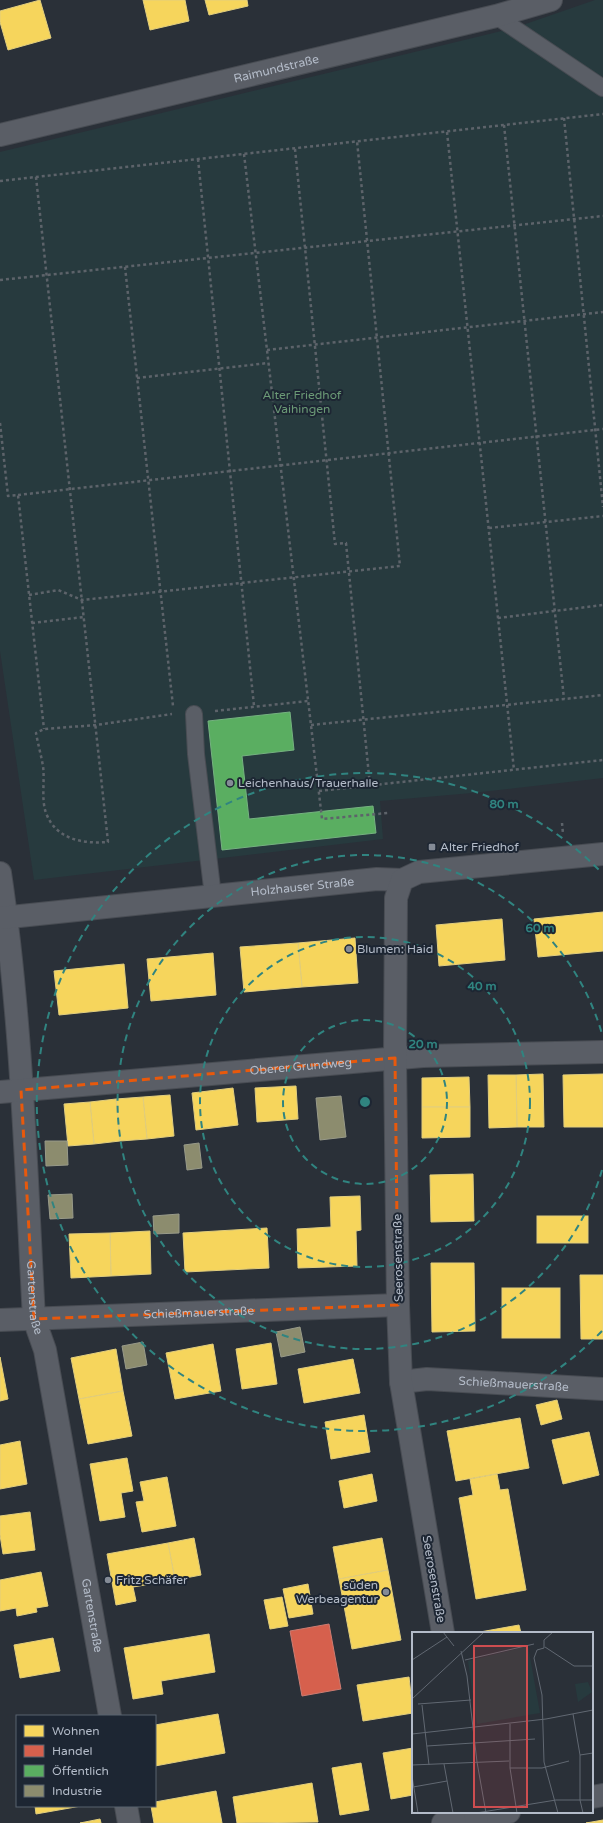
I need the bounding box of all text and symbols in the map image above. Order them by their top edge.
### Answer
street label: Raimundstraße [232,52,320,86]
park label: Alter Friedhof Vaihingen [263,388,342,416]
place label: Leichenhaus/Trauerhalle [238,776,378,790]
marker: Leichenhaus/Trauerhalle [225,778,235,788]
text: 80 m [489,797,519,811]
place label: Alter Friedhof [440,840,519,854]
marker: Alter Friedhof [427,842,437,852]
street label: Holzhauser Straße [250,874,355,899]
text: 60 m [525,921,555,935]
place label: Blumen: Haid [357,942,433,956]
marker: Blumen: Haid [344,944,354,954]
text: 40 m [467,979,497,993]
text: 20 m [408,1037,438,1051]
street label: Oberer Grundweg [249,1055,353,1078]
centre of rings [358,1095,372,1109]
street label: Seerosenstraße [390,1214,406,1302]
street label: Gartenstraße [24,1260,46,1337]
street label: Schießmauerstraße [143,1303,255,1322]
street label: Schießmauerstraße [458,1374,569,1394]
street label: Seerosenstraße [419,1534,449,1624]
place label: Fritz Schäfer [116,1573,188,1587]
marker: Fritz Schäfer [103,1575,113,1585]
street label: Gartenstraße [79,1577,106,1654]
place label: süden Werbeagentur [296,1578,378,1606]
marker: süden Werbeagentur [381,1587,391,1597]
inset map [412,1632,593,1813]
legend [16,1715,156,1807]
text: Wohnen [52,1724,100,1738]
text: Handel [52,1744,92,1758]
text: Öffentlich [52,1764,109,1778]
text: Industrie [52,1784,102,1798]

